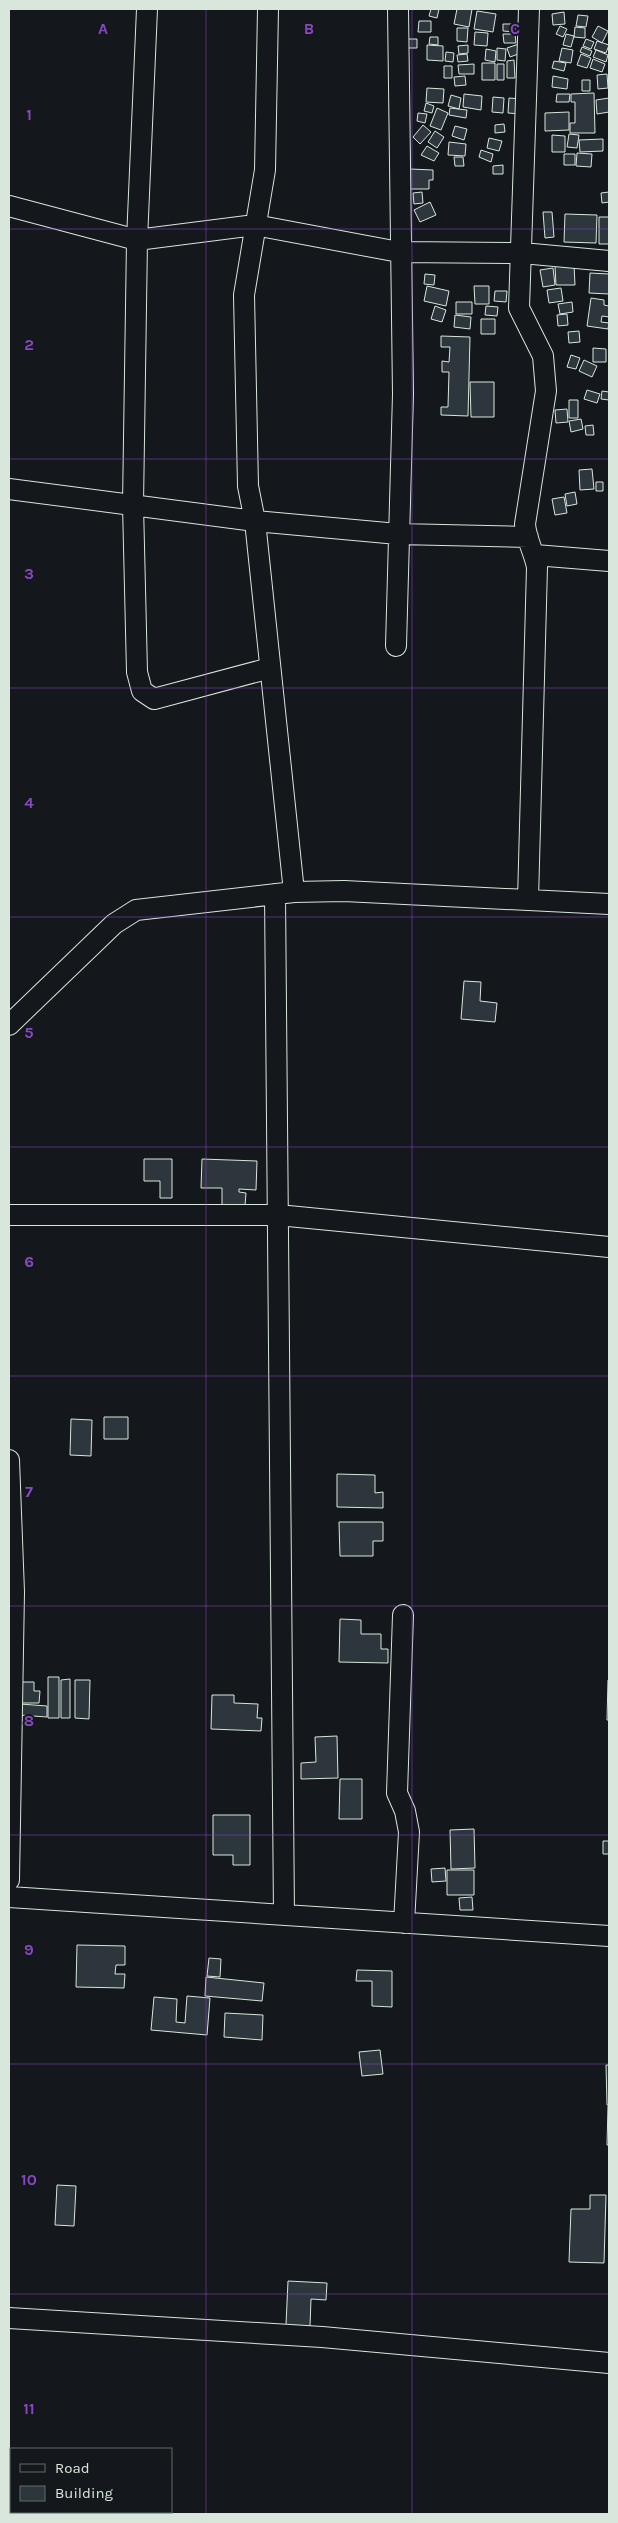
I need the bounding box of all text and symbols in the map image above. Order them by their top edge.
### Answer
text: A [98,19,108,38]
text: B [304,19,314,38]
text: C [510,19,520,38]
text: 1 [26,105,32,124]
text: 2 [24,335,34,354]
text: 3 [24,564,34,583]
text: 4 [24,793,34,812]
text: 5 [24,1023,34,1042]
text: 6 [24,1252,34,1271]
text: 7 [25,1482,33,1501]
text: 8 [24,1711,34,1730]
text: 9 [24,1940,34,1959]
text: 10 [21,2170,37,2189]
text: 11 [23,2399,35,2418]
legend [10,2448,172,2513]
text: Road [55,2459,90,2477]
text: Building [55,2484,113,2502]

